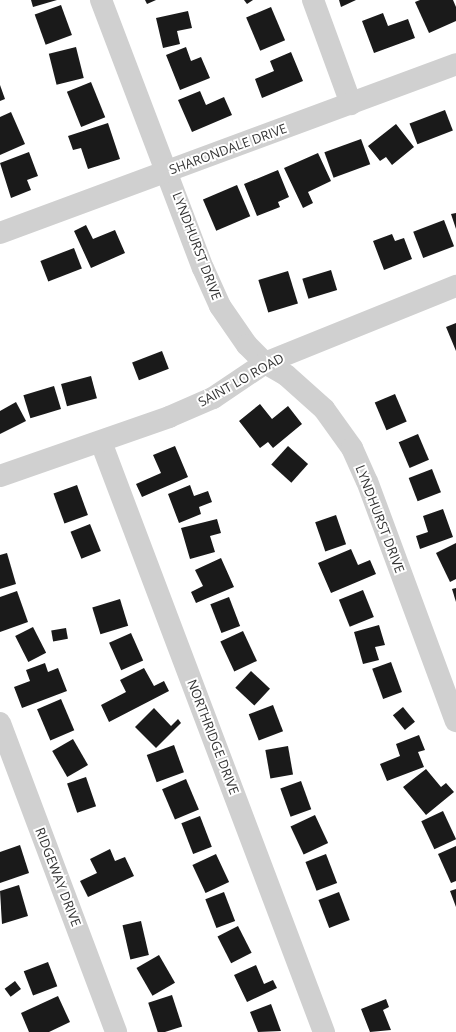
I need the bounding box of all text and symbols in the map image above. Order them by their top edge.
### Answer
street label: SHARONDALE DRIVE [167,120,289,178]
street label: LYNDHURST DRIVE [169,190,225,302]
street label: SAINT LO ROAD [196,350,286,410]
street label: LYNDHURST DRIVE [352,463,408,575]
street label: NORTHRIDGE DRIVE [184,677,242,797]
street label: RIDGEWAY DRIVE [32,825,84,929]

